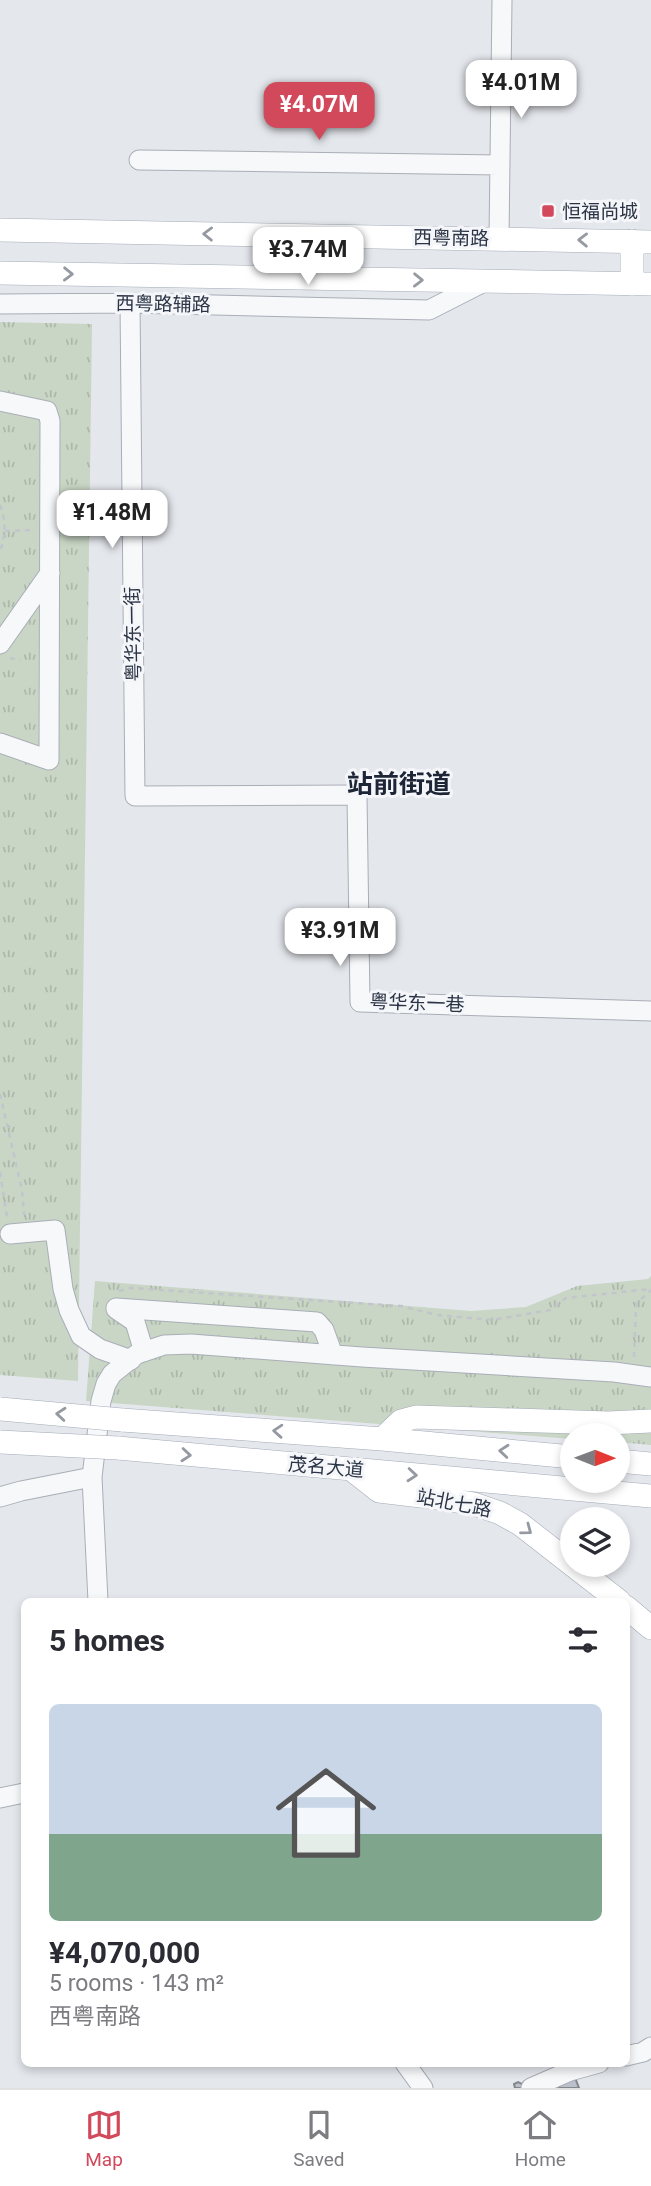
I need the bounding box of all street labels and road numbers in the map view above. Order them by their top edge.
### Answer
street label: 西粤南路 [413,226,489,250]
street label: 西粤路辅路 [115,292,211,316]
street label: 粤华东一街 [121,586,145,682]
street label: 粤华东一巷 [369,990,465,1016]
street label: 茂名大道 [287,1452,365,1482]
street label: 站北七路 [414,1484,494,1522]

